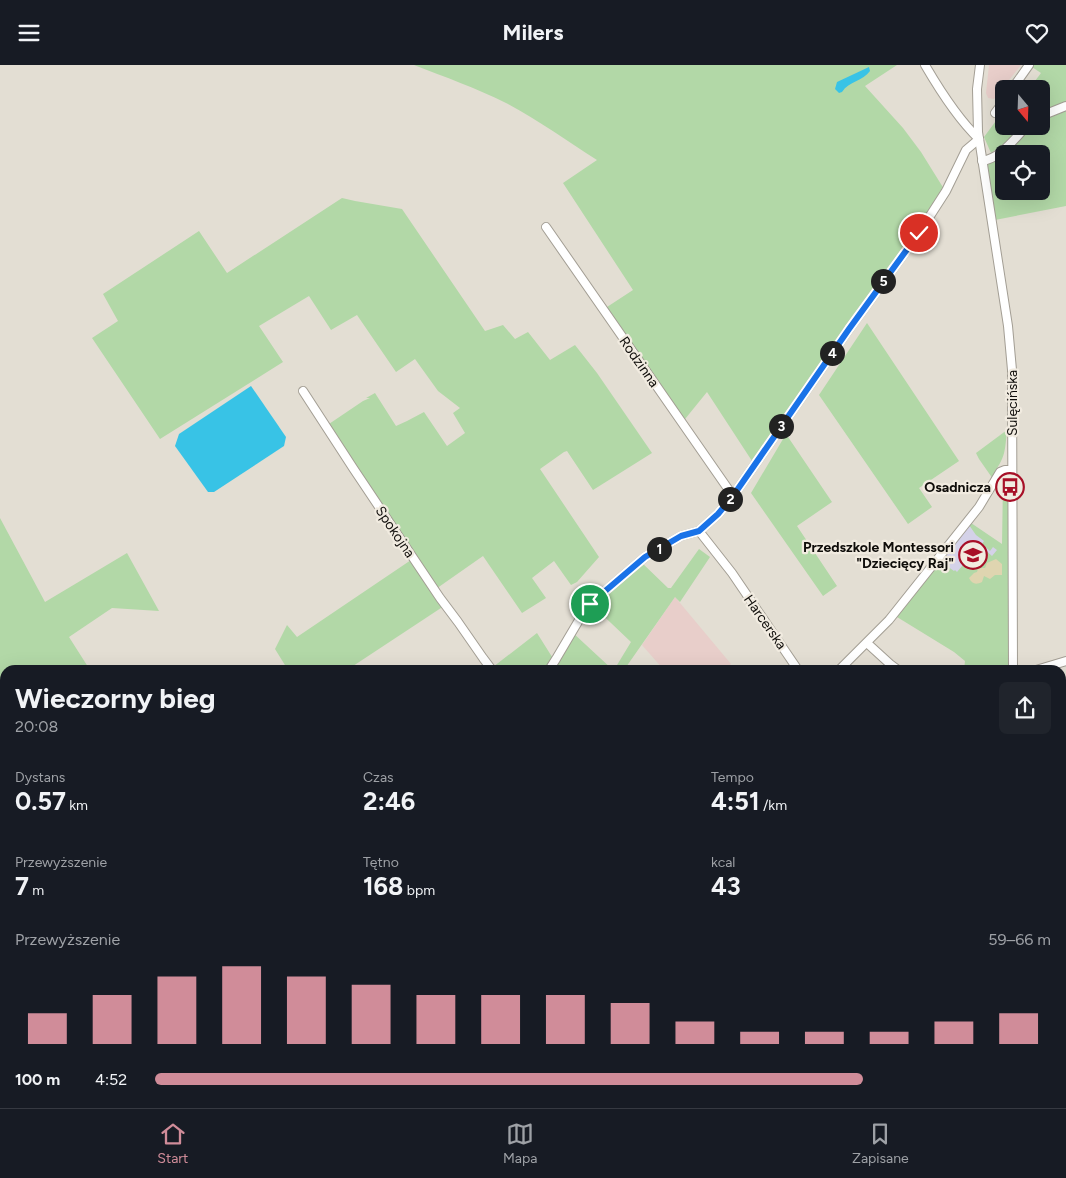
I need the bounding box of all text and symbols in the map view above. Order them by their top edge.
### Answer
icon: menu [15,19,43,47]
text: Milers [503,19,563,46]
icon: heart [1023,19,1051,47]
north arrow [995,80,1050,135]
map controls [995,80,1050,200]
button: locate [995,145,1050,200]
pin [898,212,940,254]
icon: check [905,219,933,247]
pin: 5 [870,269,896,293]
text: 5 [879,273,888,290]
street label: Rodzinna [615,333,663,391]
pin: 4 [820,341,844,365]
text: 4 [828,345,837,362]
street label: Sulęcińska [1004,370,1021,436]
pin: 3 [768,413,794,439]
text: 3 [778,418,785,435]
bus stop icon: Osadnicza [995,472,1025,502]
place label: Osadnicza [924,479,991,496]
pin: 2 [718,487,742,511]
text: 2 [726,491,735,508]
street label: Spokojna [372,503,418,561]
pin: 1 [646,537,672,561]
place label: Przedszkole Montessori "Dziecięcy Raj" [803,539,954,572]
school or university icon: Przedszkole Montessori "Dziecięcy Raj" [958,540,988,570]
text: 1 [657,541,662,558]
pin [569,583,611,625]
icon: arrive [576,590,604,618]
street label: Harcerska [740,591,790,653]
text: Wieczorny bieg [15,681,216,715]
button: share [999,682,1051,734]
text: 20:08 [15,717,58,736]
text: Dystans [15,769,65,786]
text: Czas [363,769,394,786]
text: Tempo [711,769,754,786]
text: 0.57 [15,786,66,816]
text: 2:46 [363,786,415,816]
text: 4:51 [711,786,759,816]
text: km [66,797,88,814]
text: /km [759,797,787,814]
text: Przewyższenie [15,854,107,871]
text: Tętno [363,854,399,871]
text: kcal [711,854,735,871]
text: 7 [15,871,29,901]
text: 168 [363,871,403,901]
text: 43 [711,871,741,901]
text: m [29,882,44,899]
text: bpm [403,882,435,899]
text: Przewyższenie [15,930,120,949]
text: 59–66 m [988,930,1051,949]
text: 100 m [15,1070,60,1089]
text: 4:52 [95,1070,127,1089]
tab: Start [157,1120,188,1167]
tab: Mapa [503,1120,537,1167]
tab: Zapisane [852,1120,909,1167]

